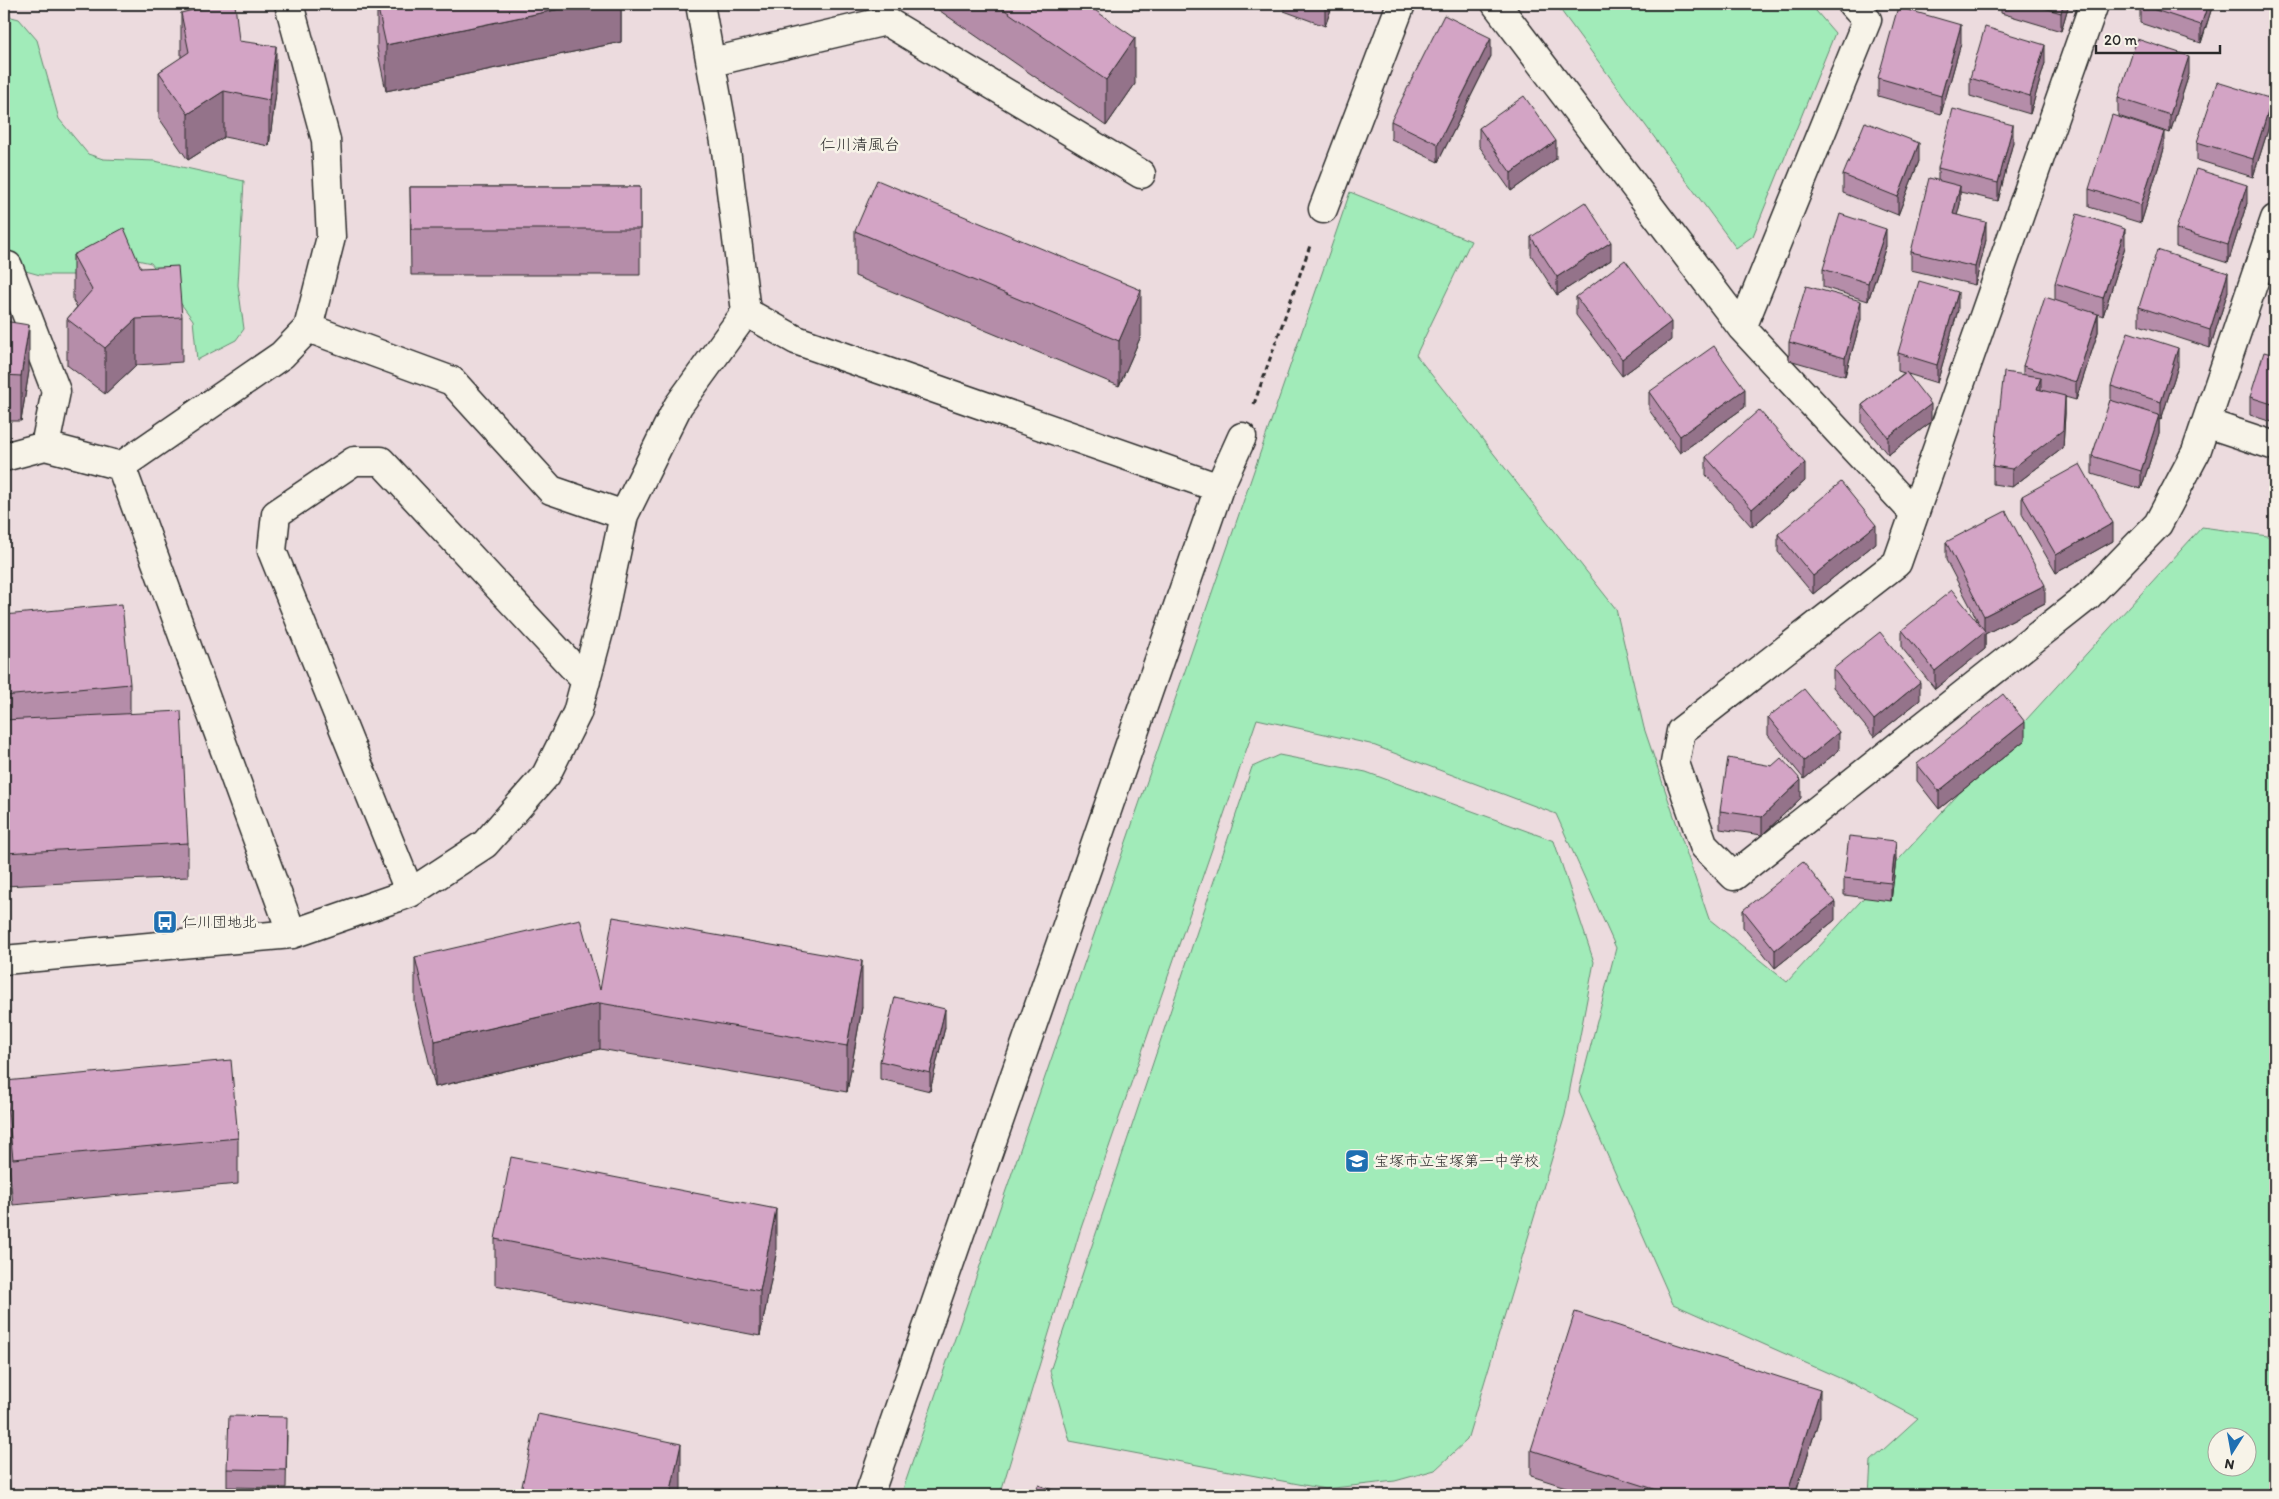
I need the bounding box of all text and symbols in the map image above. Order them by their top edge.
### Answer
scale bar [2096,22,2220,54]
text: 20 m [2104,31,2138,49]
district label: 仁川清風台 [820,135,900,154]
bus stop icon: 仁川団地北 [152,909,178,935]
place label: 仁川団地北 [182,913,257,931]
school or university icon: 宝塚市立宝塚第一中学校 [1344,1148,1370,1174]
place label: 宝塚市立宝塚第一中学校 [1374,1152,1539,1170]
north arrow [2206,1426,2256,1476]
text: N [2223,1455,2236,1474]

